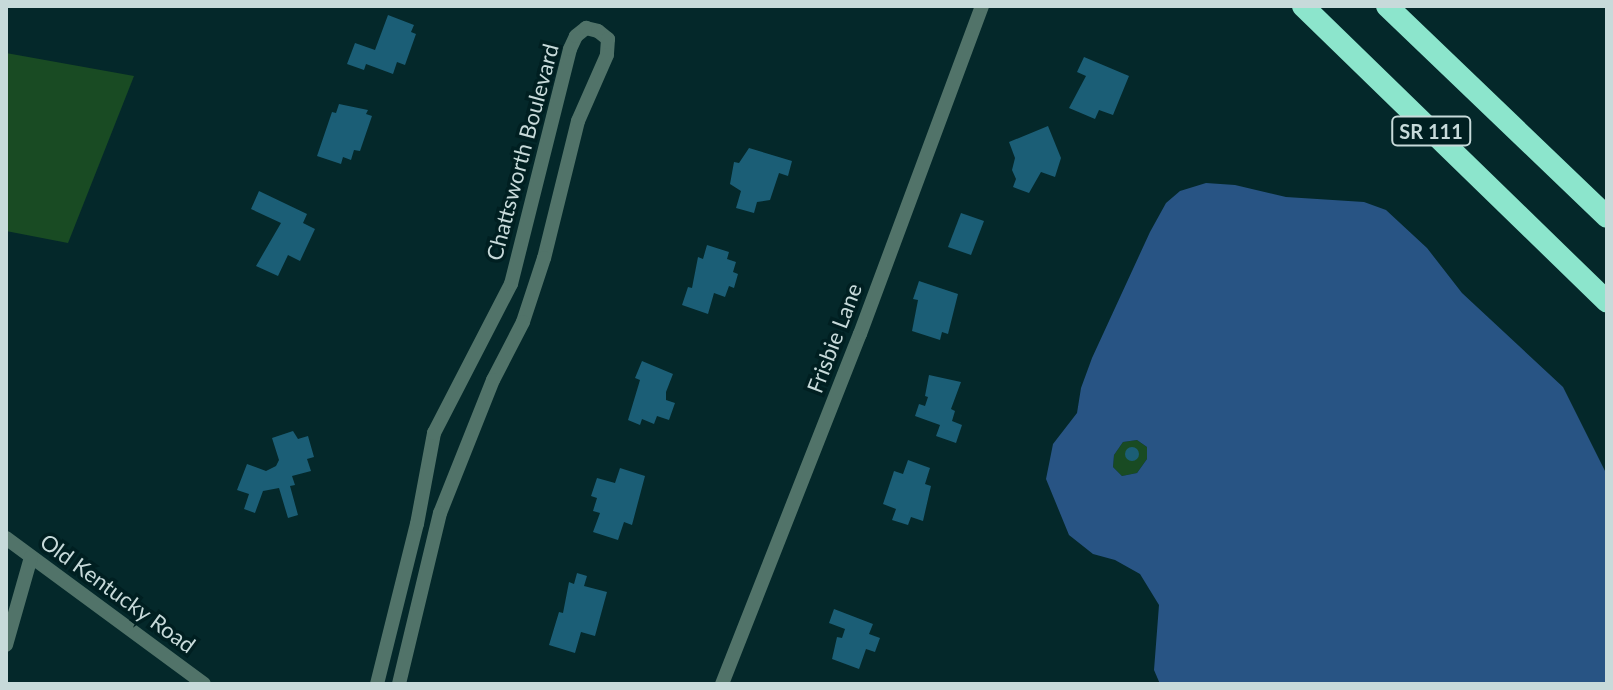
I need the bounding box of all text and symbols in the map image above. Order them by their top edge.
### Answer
street label: Chattsworth Boulevard [480,41,564,263]
road number: SR 111 [1391,115,1471,147]
street label: Frisbie Lane [801,279,867,397]
street label: Old Kentucky Road [35,528,201,658]

